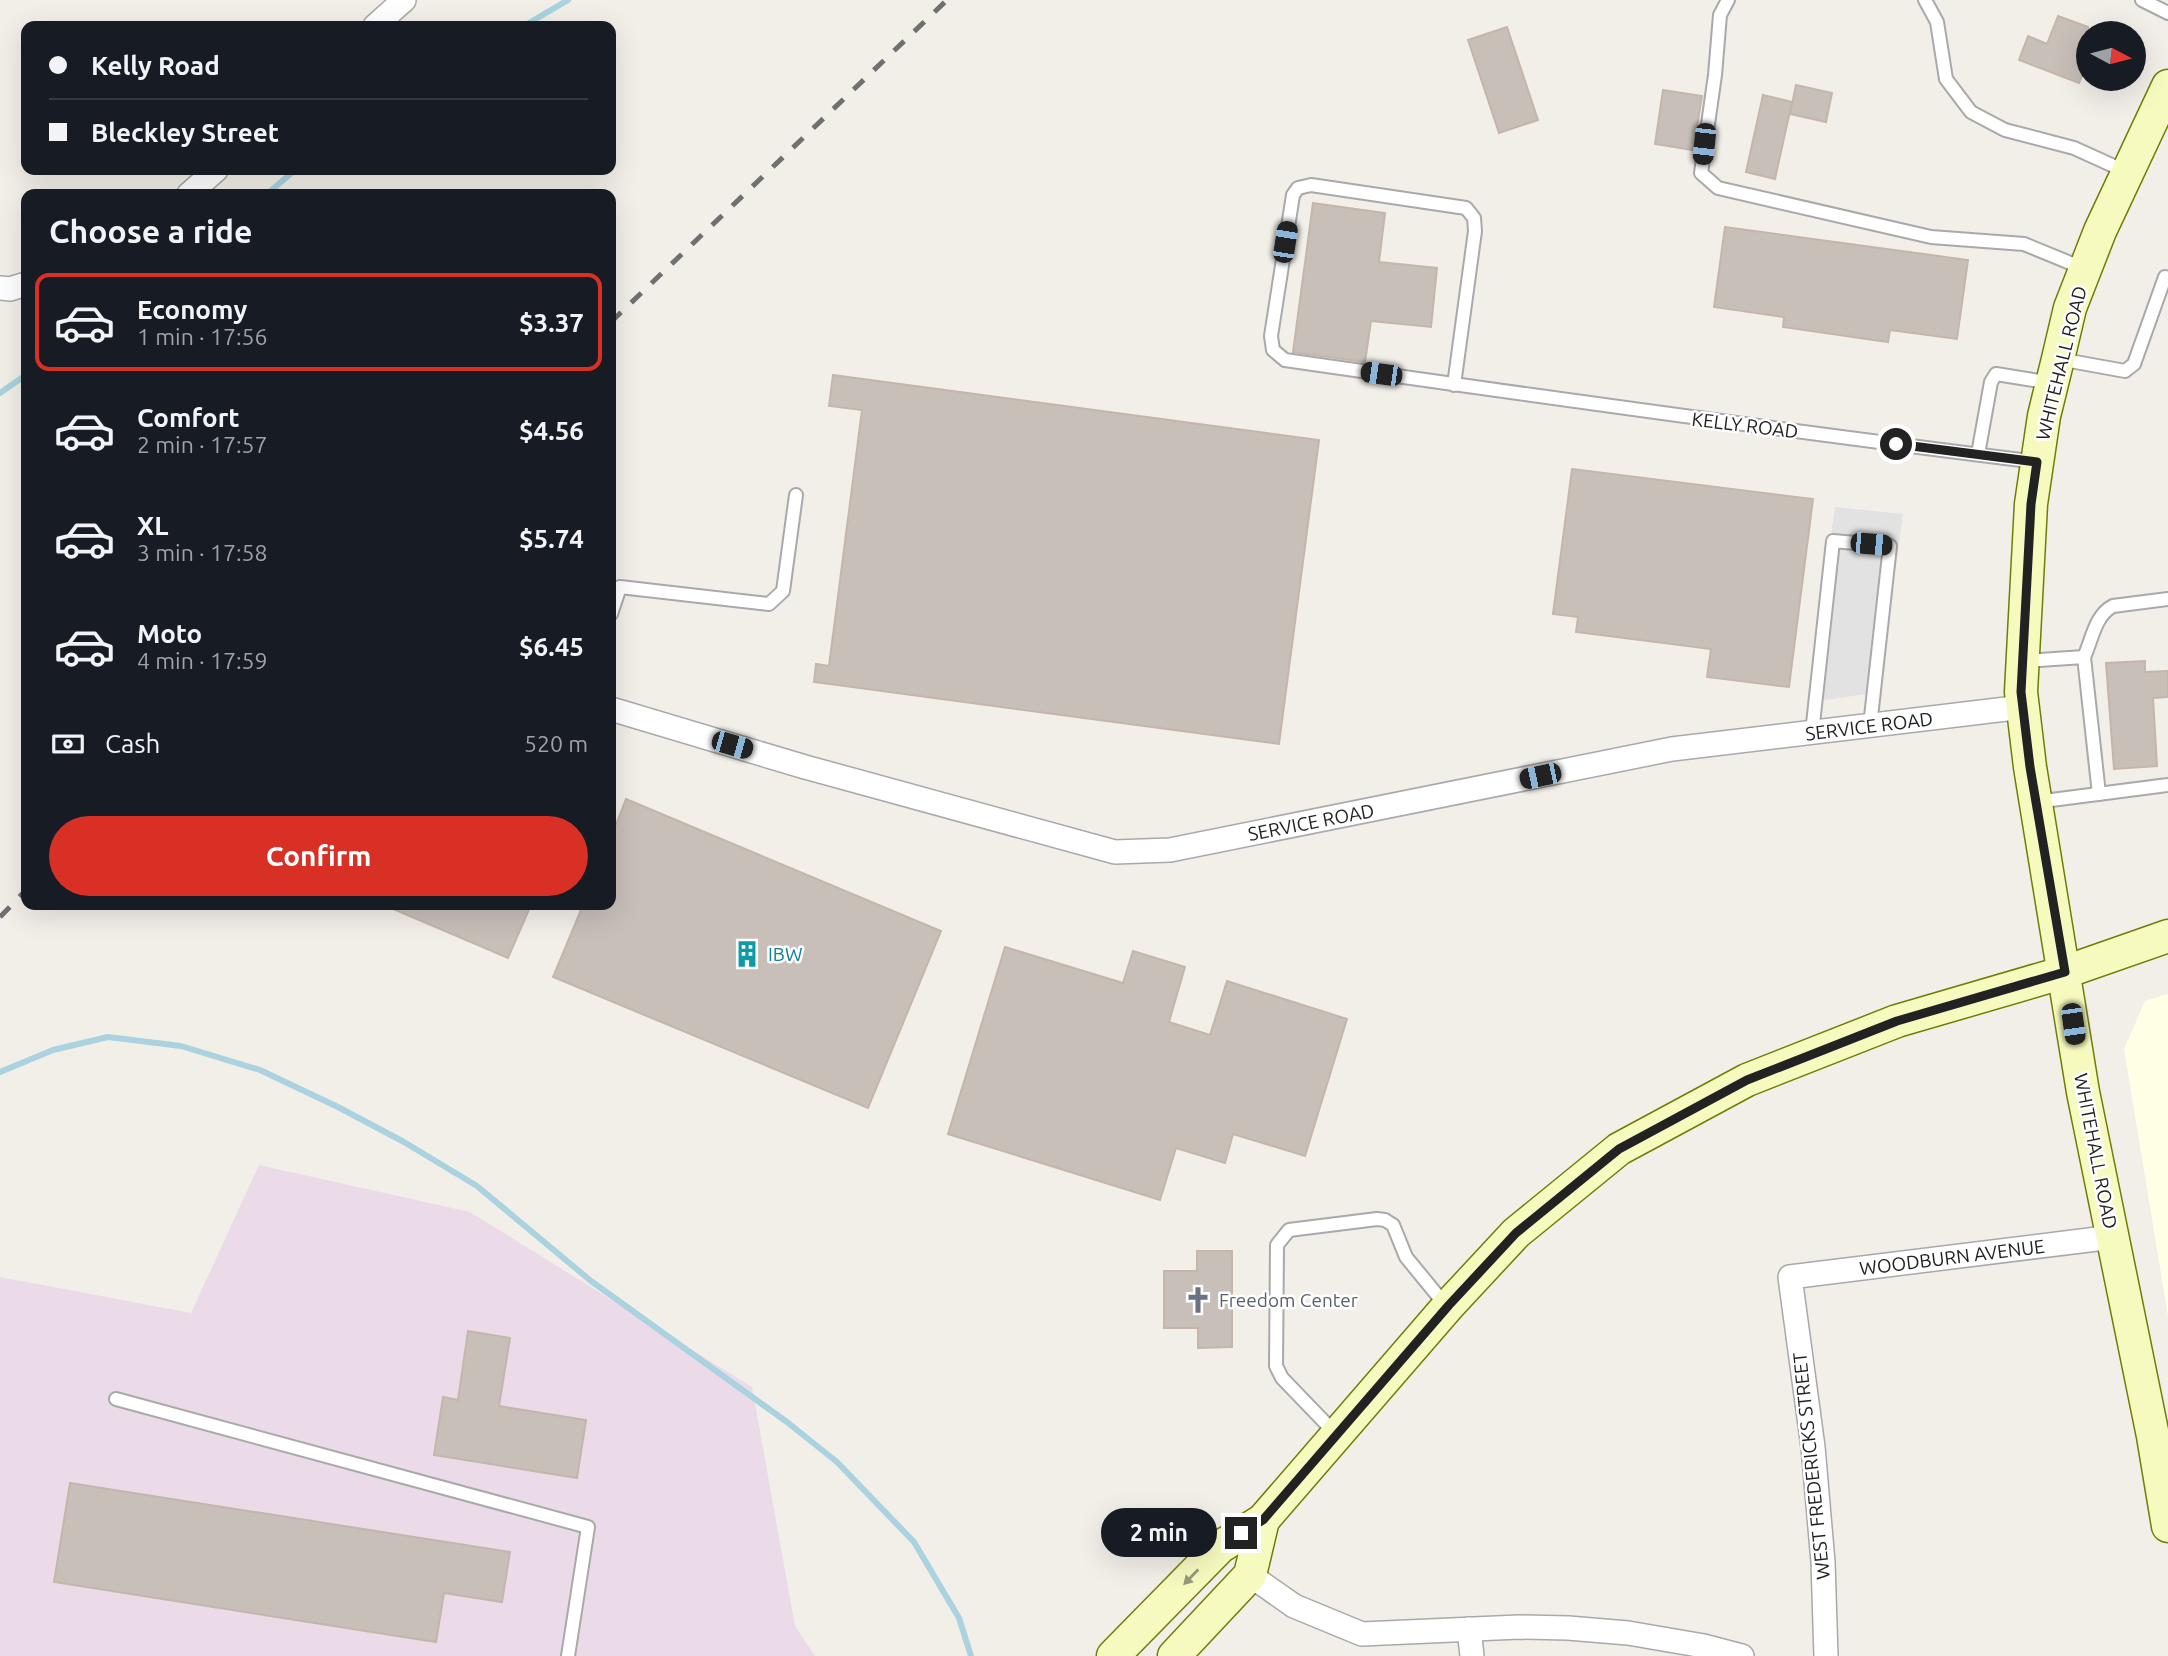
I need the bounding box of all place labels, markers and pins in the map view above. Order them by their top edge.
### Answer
building icon: IBW [732,939,762,969]
place label: IBW [768,943,802,965]
church icon: Freedom Center [1183,1285,1213,1315]
place label: Freedom Center [1219,1289,1358,1311]

